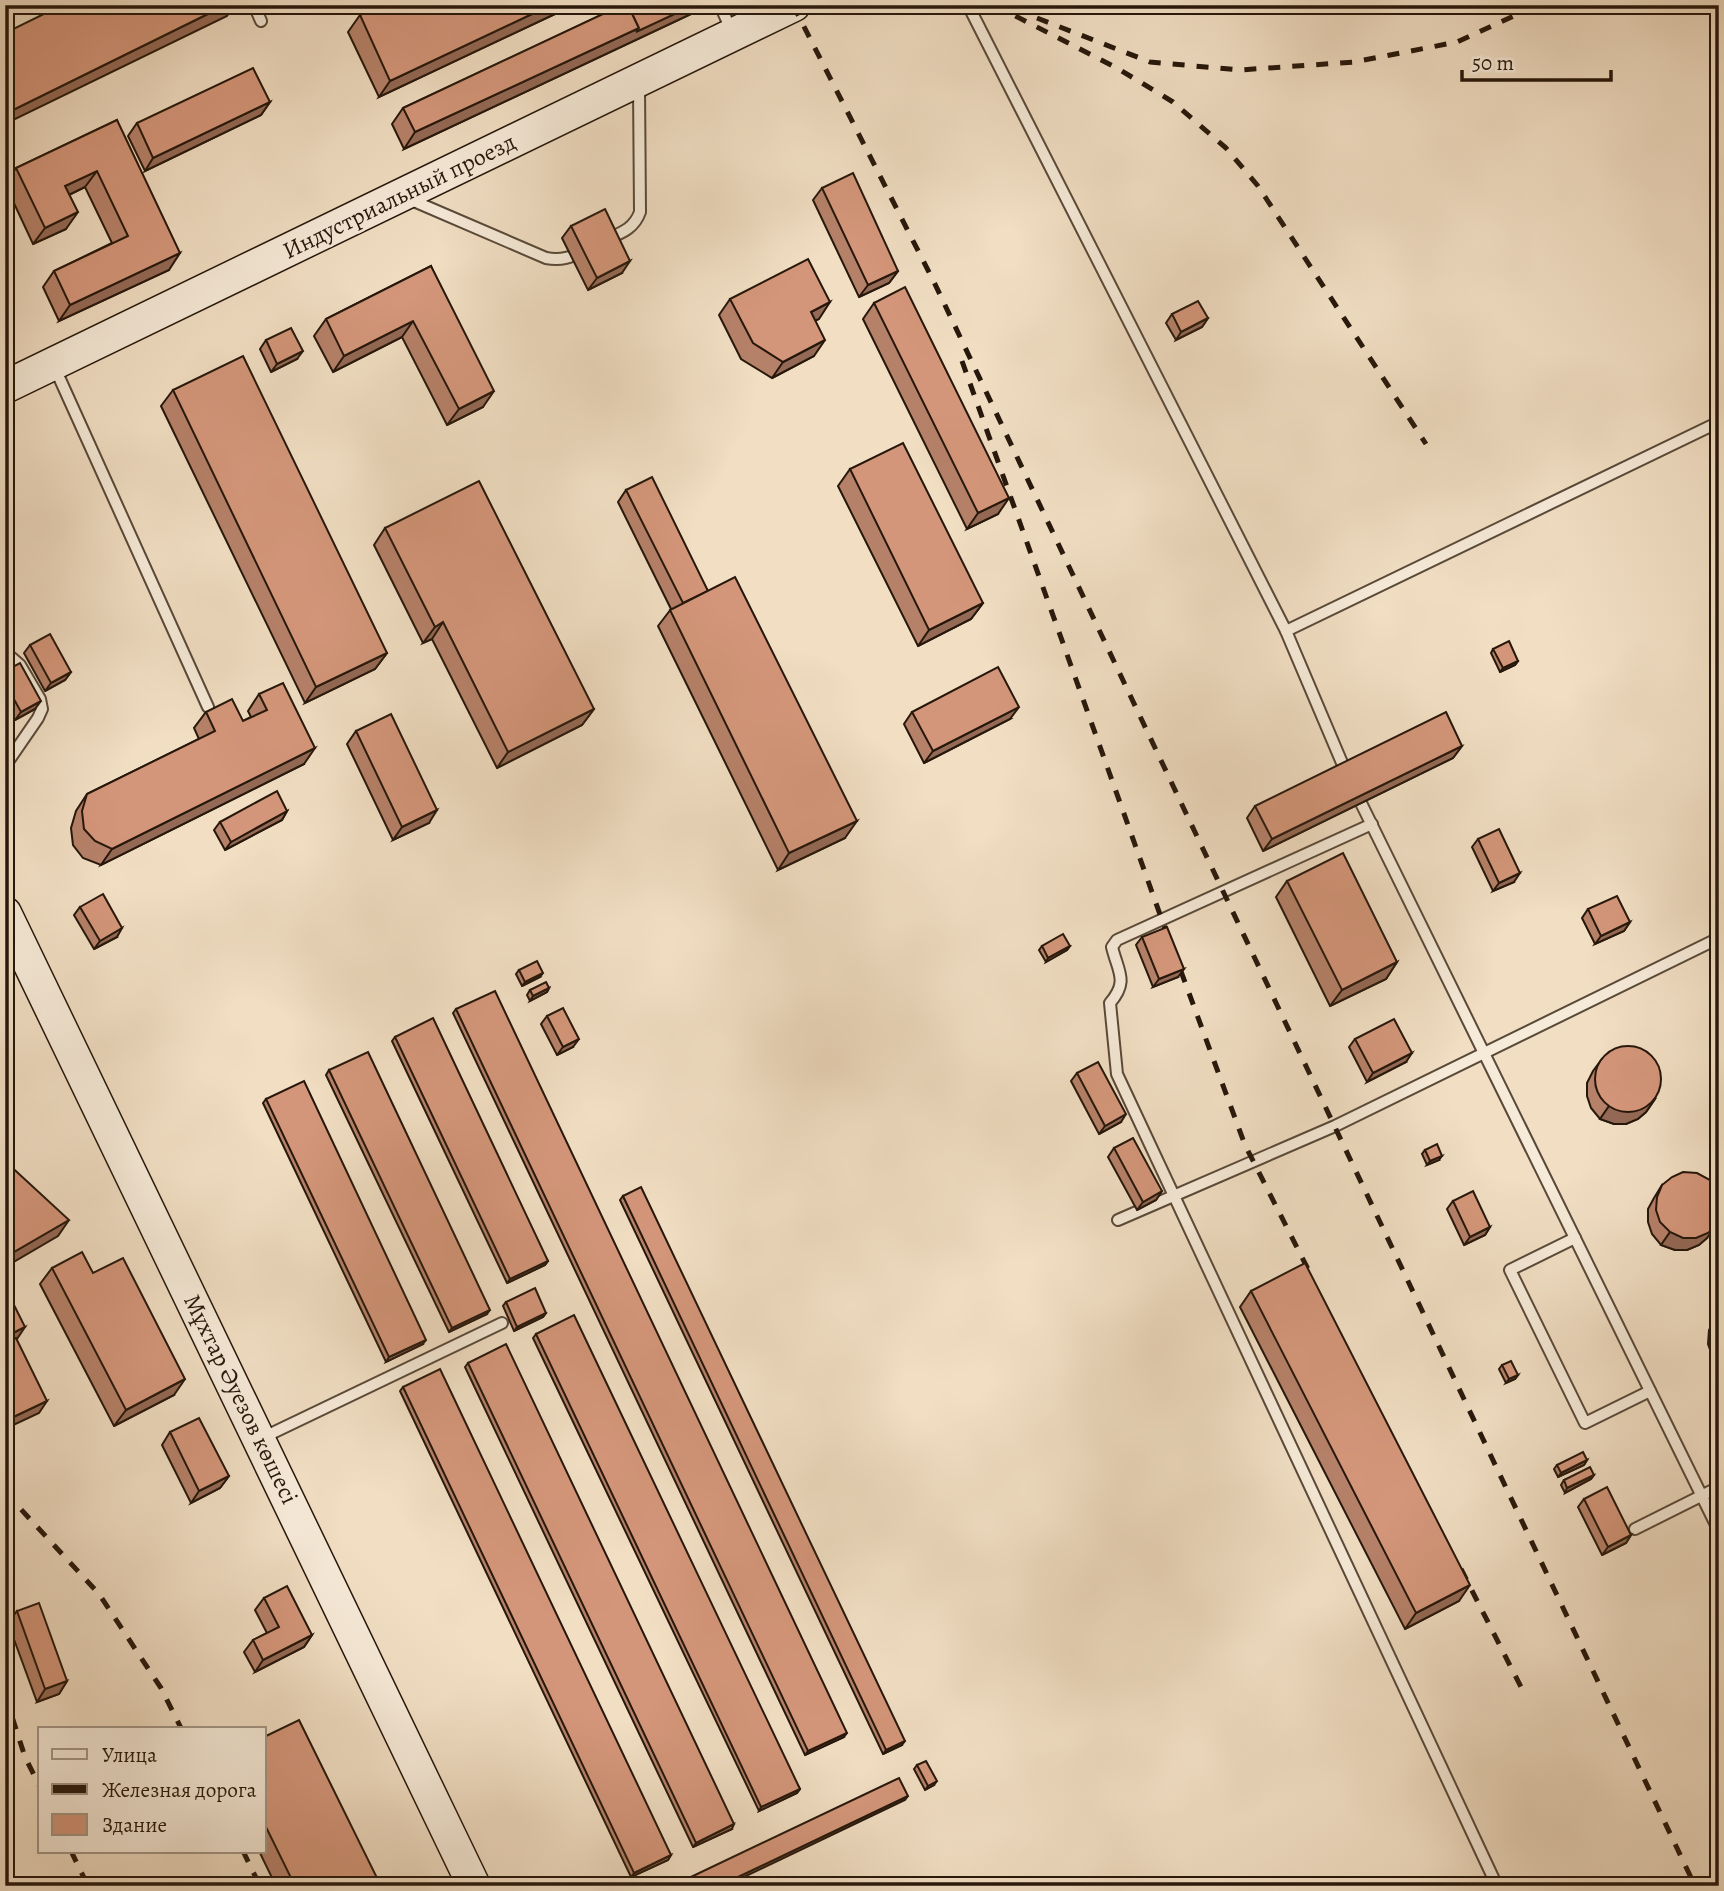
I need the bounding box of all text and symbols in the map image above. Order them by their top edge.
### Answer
scale bar [1462,38,1610,82]
text: 50 m [1472,49,1514,77]
street label: Индустриальный проезд [277,126,521,266]
street label: Мұхтар Әуезов көшесі [176,1289,306,1509]
legend [38,1727,266,1853]
text: Улица [102,1741,157,1769]
text: Железная дорога [102,1776,257,1804]
text: Здание [102,1811,167,1839]

